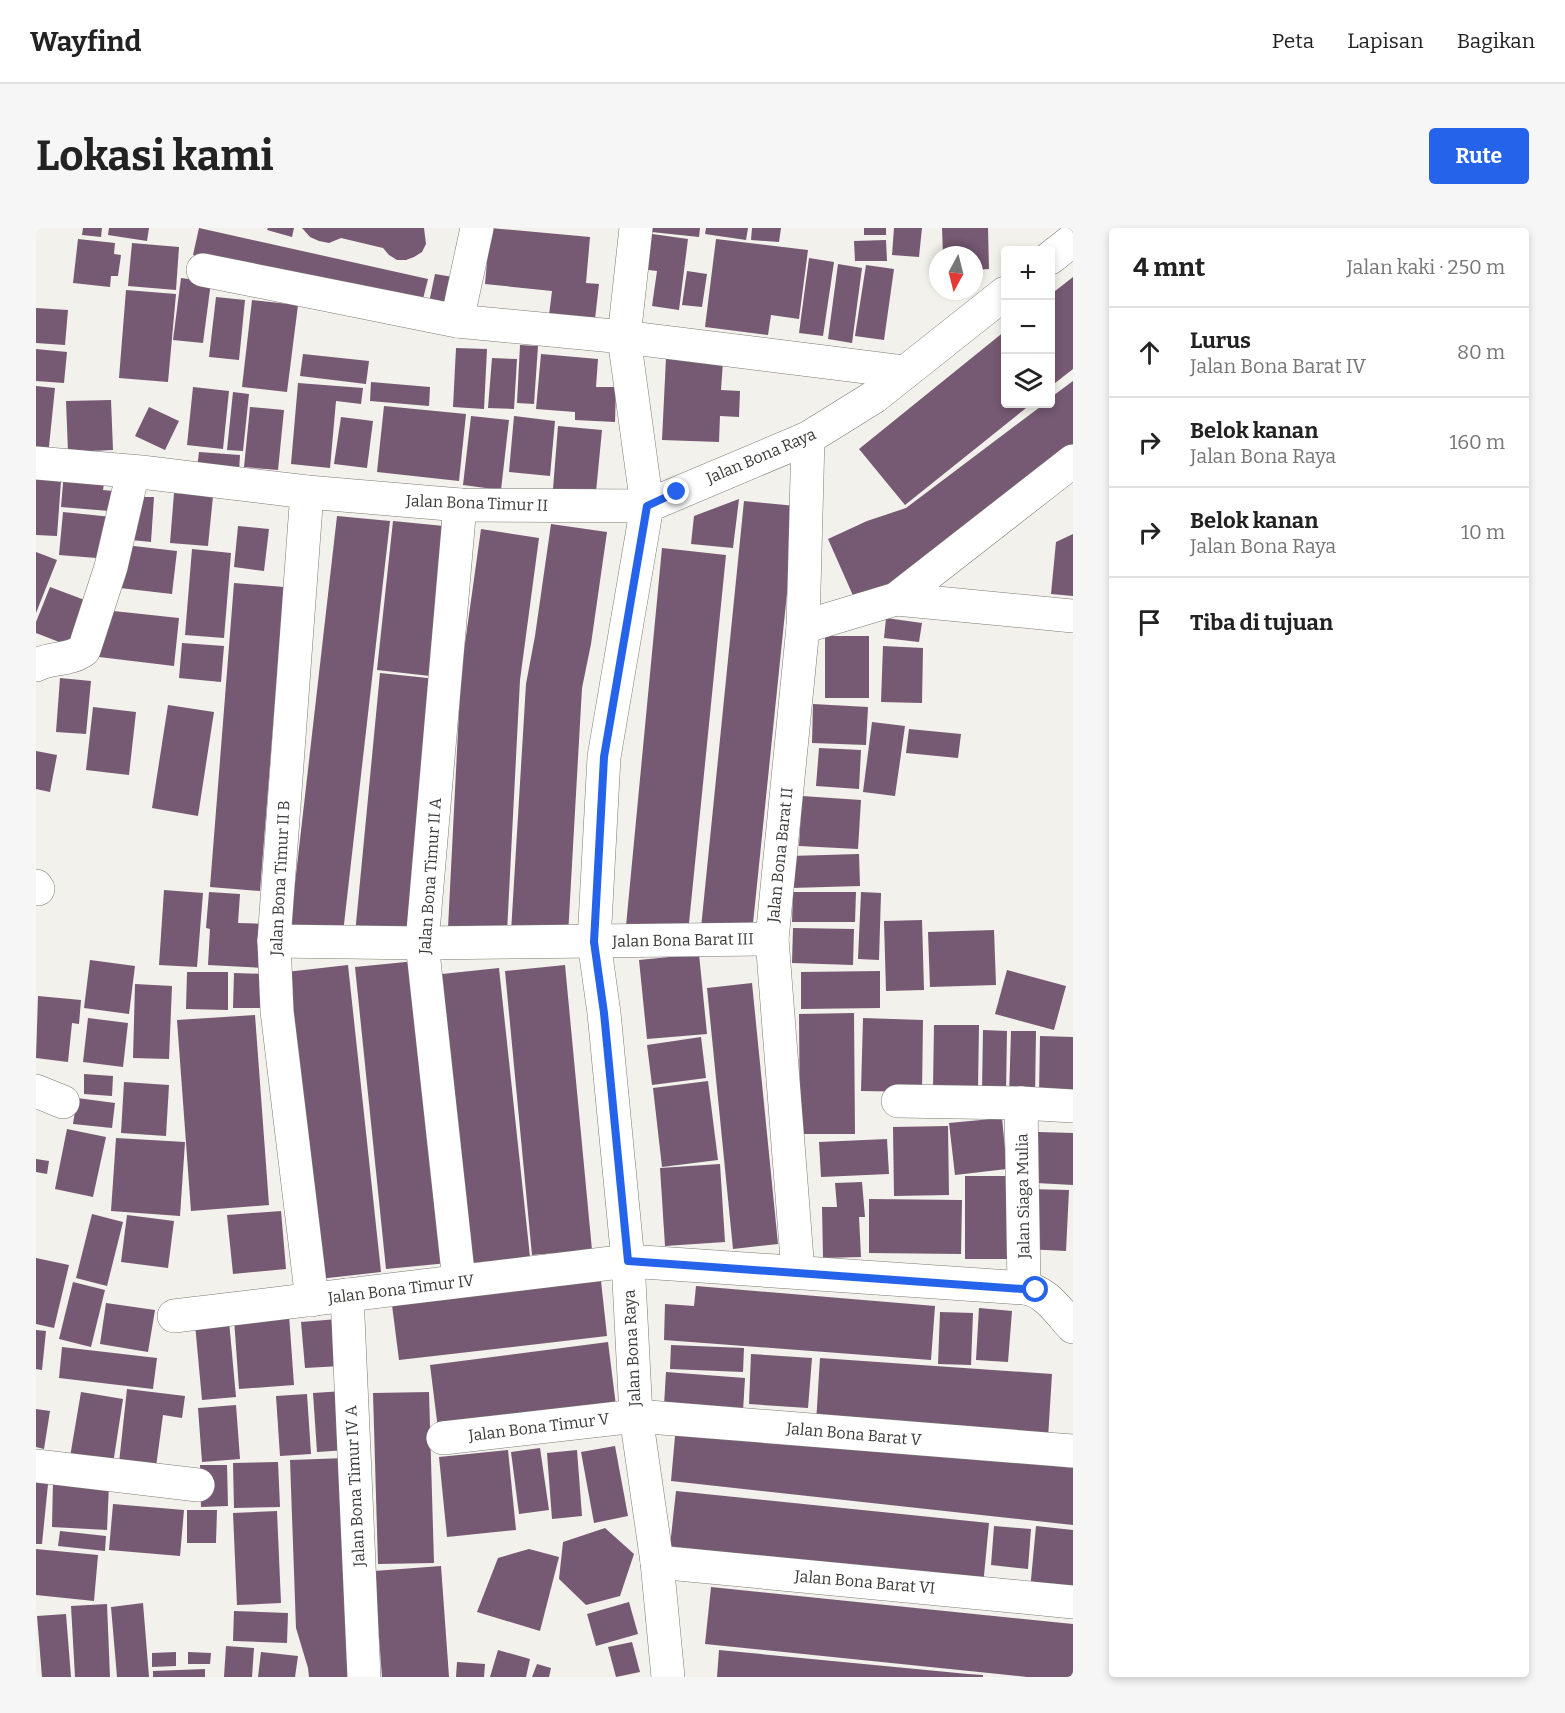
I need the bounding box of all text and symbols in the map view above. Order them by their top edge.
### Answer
text: Wayfind [30,25,141,58]
text: Peta [1272,28,1314,54]
text: Lapisan [1347,28,1424,54]
text: Bagikan [1457,28,1535,54]
button: Rute [1429,128,1529,184]
text: Lokasi kami [36,131,274,181]
north arrow [929,246,983,300]
map controls [1001,246,1055,408]
button: + [1001,246,1055,300]
text: 4 mnt [1133,252,1205,283]
text: Jalan kaki · 250 m [1346,255,1505,279]
button: − [1001,300,1055,354]
text: Lurus [1190,327,1251,354]
icon: ahead [1133,336,1166,369]
text: 80 m [1457,340,1505,364]
button: layers [1001,354,1055,408]
text: Jalan Bona Barat IV [1190,354,1366,378]
text: Belok kanan [1190,417,1318,444]
street label: Jalan Bona Raya [703,424,819,488]
icon: right [1133,426,1166,459]
text: 160 m [1449,430,1505,454]
text: Jalan Bona Raya [1190,444,1336,468]
route end [663,478,689,504]
street label: Jalan Bona Timur II [405,491,548,515]
text: Belok kanan [1190,507,1318,534]
icon: right [1133,516,1166,549]
text: 10 m [1461,520,1505,544]
text: Jalan Bona Raya [1190,534,1336,558]
icon: arrive [1133,606,1166,639]
text: Tiba di tujuan [1190,609,1333,636]
street label: Jalan Bona Barat II [763,786,797,925]
street label: Jalan Bona Timur II A [415,797,445,956]
street label: Jalan Bona Timur II B [266,800,294,957]
street label: Jalan Bona Barat III [611,929,754,951]
street label: Jalan Siaga Mulia [1012,1133,1034,1260]
street label: Jalan Bona Timur IV [326,1270,476,1308]
route start [1022,1276,1048,1302]
street label: Jalan Bona Raya [619,1289,645,1408]
street label: Jalan Bona Timur IV A [341,1404,369,1568]
street label: Jalan Bona Timur V [466,1409,611,1445]
street label: Jalan Bona Barat V [785,1419,923,1449]
street label: Jalan Bona Barat VI [793,1566,936,1598]

